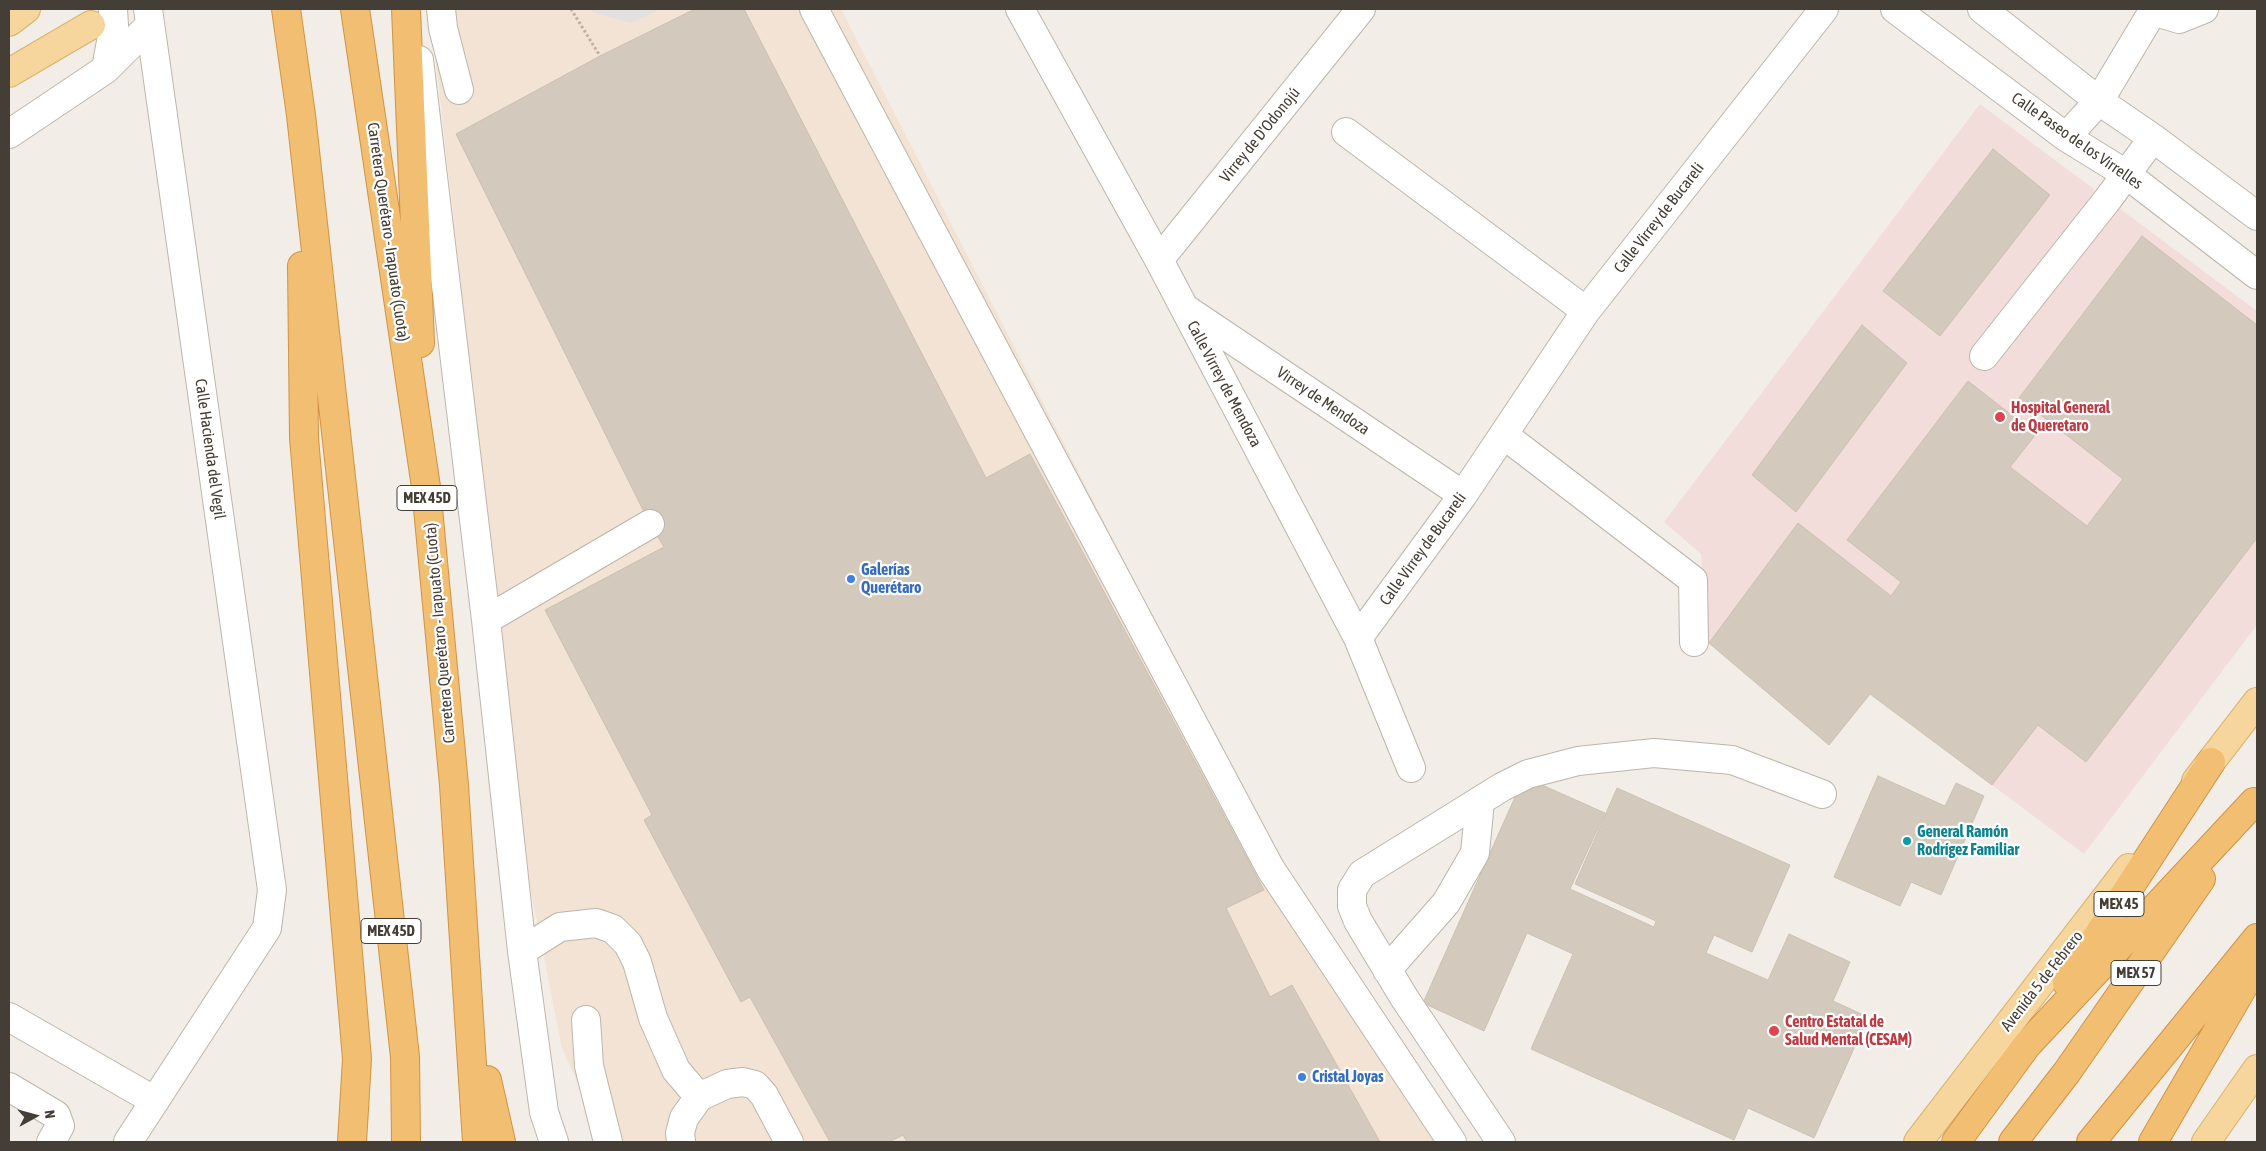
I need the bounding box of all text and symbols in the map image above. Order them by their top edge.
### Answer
street label: Virrey de D'Odonojú [1216,84,1304,186]
street label: Calle Paseo de los Virrelles [2008,88,2146,194]
street label: Carretera Querétaro - Irapuato (Cuota) [363,121,413,343]
street label: Calle Virrey de Bucareli [1610,159,1708,277]
street label: Calle Virrey de Mendoza [1183,318,1265,450]
street label: Virrey de Mendoza [1273,363,1373,439]
street label: Calle Hacienda del Vegil [191,378,229,520]
place label: Hospital General de Queretaro [2011,398,2110,436]
marker: Hospital General de Queretaro [1993,410,2007,424]
road number: MEX 45D [397,486,457,510]
street label: Calle Virrey de Bucareli [1376,489,1470,609]
street label: Carretera Querétaro - Irapuato (Cuota) [421,522,459,744]
place label: Galerías Querétaro [861,560,922,598]
marker: Galerías Querétaro [845,573,857,585]
place label: General Ramón Rodrígez Familiar [1917,822,2019,860]
marker: General Ramón Rodrígez Familiar [1901,835,1913,847]
road number: MEX 45 [2094,892,2144,916]
road number: MEX 45D [361,918,421,944]
street label: Avenida 5 de Febrero [1997,927,2087,1035]
road number: MEX 57 [2111,960,2161,986]
place label: Centro Estatal de Salud Mental (CESAM) [1785,1012,1912,1050]
marker: Centro Estatal de Salud Mental (CESAM) [1767,1024,1781,1038]
place label: Cristal Joyas [1312,1067,1384,1087]
marker: Cristal Joyas [1296,1071,1308,1083]
north arrow [10,1091,60,1141]
text: N [41,1109,58,1119]

